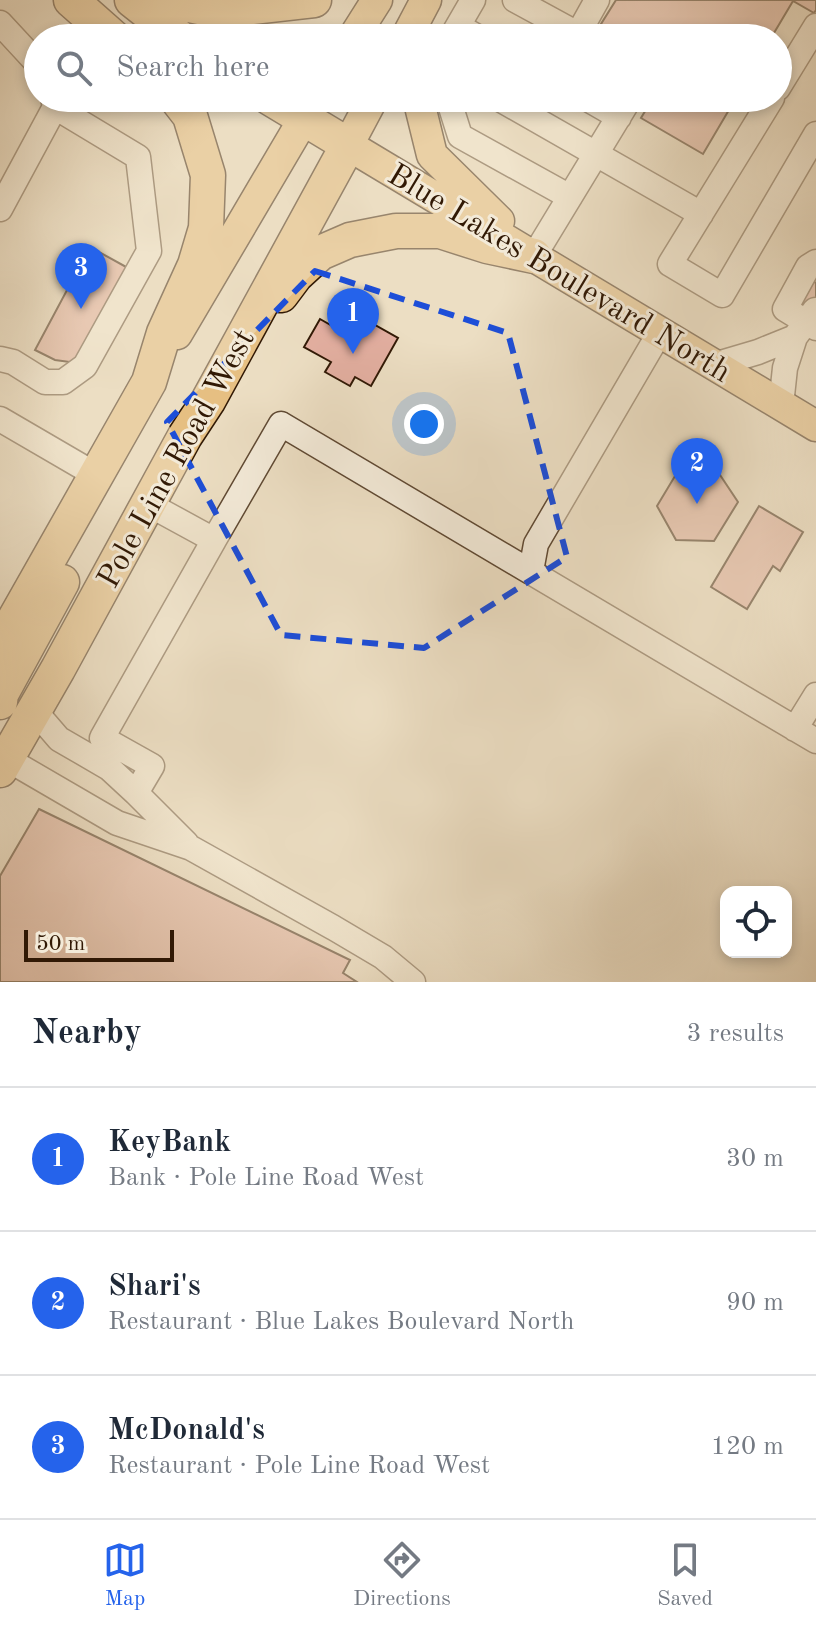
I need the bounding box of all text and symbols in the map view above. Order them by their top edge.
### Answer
search box [24,24,792,112]
icon: search [52,46,96,90]
text: Search here [116,53,270,83]
street label: Blue Lakes Boulevard North [381,159,736,390]
pin: 3 [55,243,107,309]
pin: 1 [327,288,379,354]
street label: Pole Line Road West [93,325,262,594]
your location [404,404,444,444]
pin: 2 [671,438,723,504]
map controls [720,886,792,958]
button: locate [720,886,792,958]
scale bar [24,926,174,962]
text: 50 m [36,933,85,955]
text: Nearby [32,1017,142,1051]
text: 3 results [686,1021,784,1047]
text: KeyBank [108,1128,231,1158]
text: 1 [50,1146,66,1172]
text: 30 m [726,1146,784,1172]
text: Bank · Pole Line Road West [108,1165,424,1191]
text: Shari's [108,1272,201,1302]
text: 2 [50,1290,66,1316]
text: 90 m [726,1290,784,1316]
text: Restaurant · Blue Lakes Boulevard North [108,1309,574,1335]
text: McDonald's [108,1416,265,1446]
text: 3 [50,1434,66,1460]
text: 120 m [711,1434,784,1460]
text: Restaurant · Pole Line Road West [108,1453,490,1479]
tab: Map [103,1538,147,1613]
tab: Directions [353,1538,451,1613]
tab: Saved [657,1538,713,1613]

